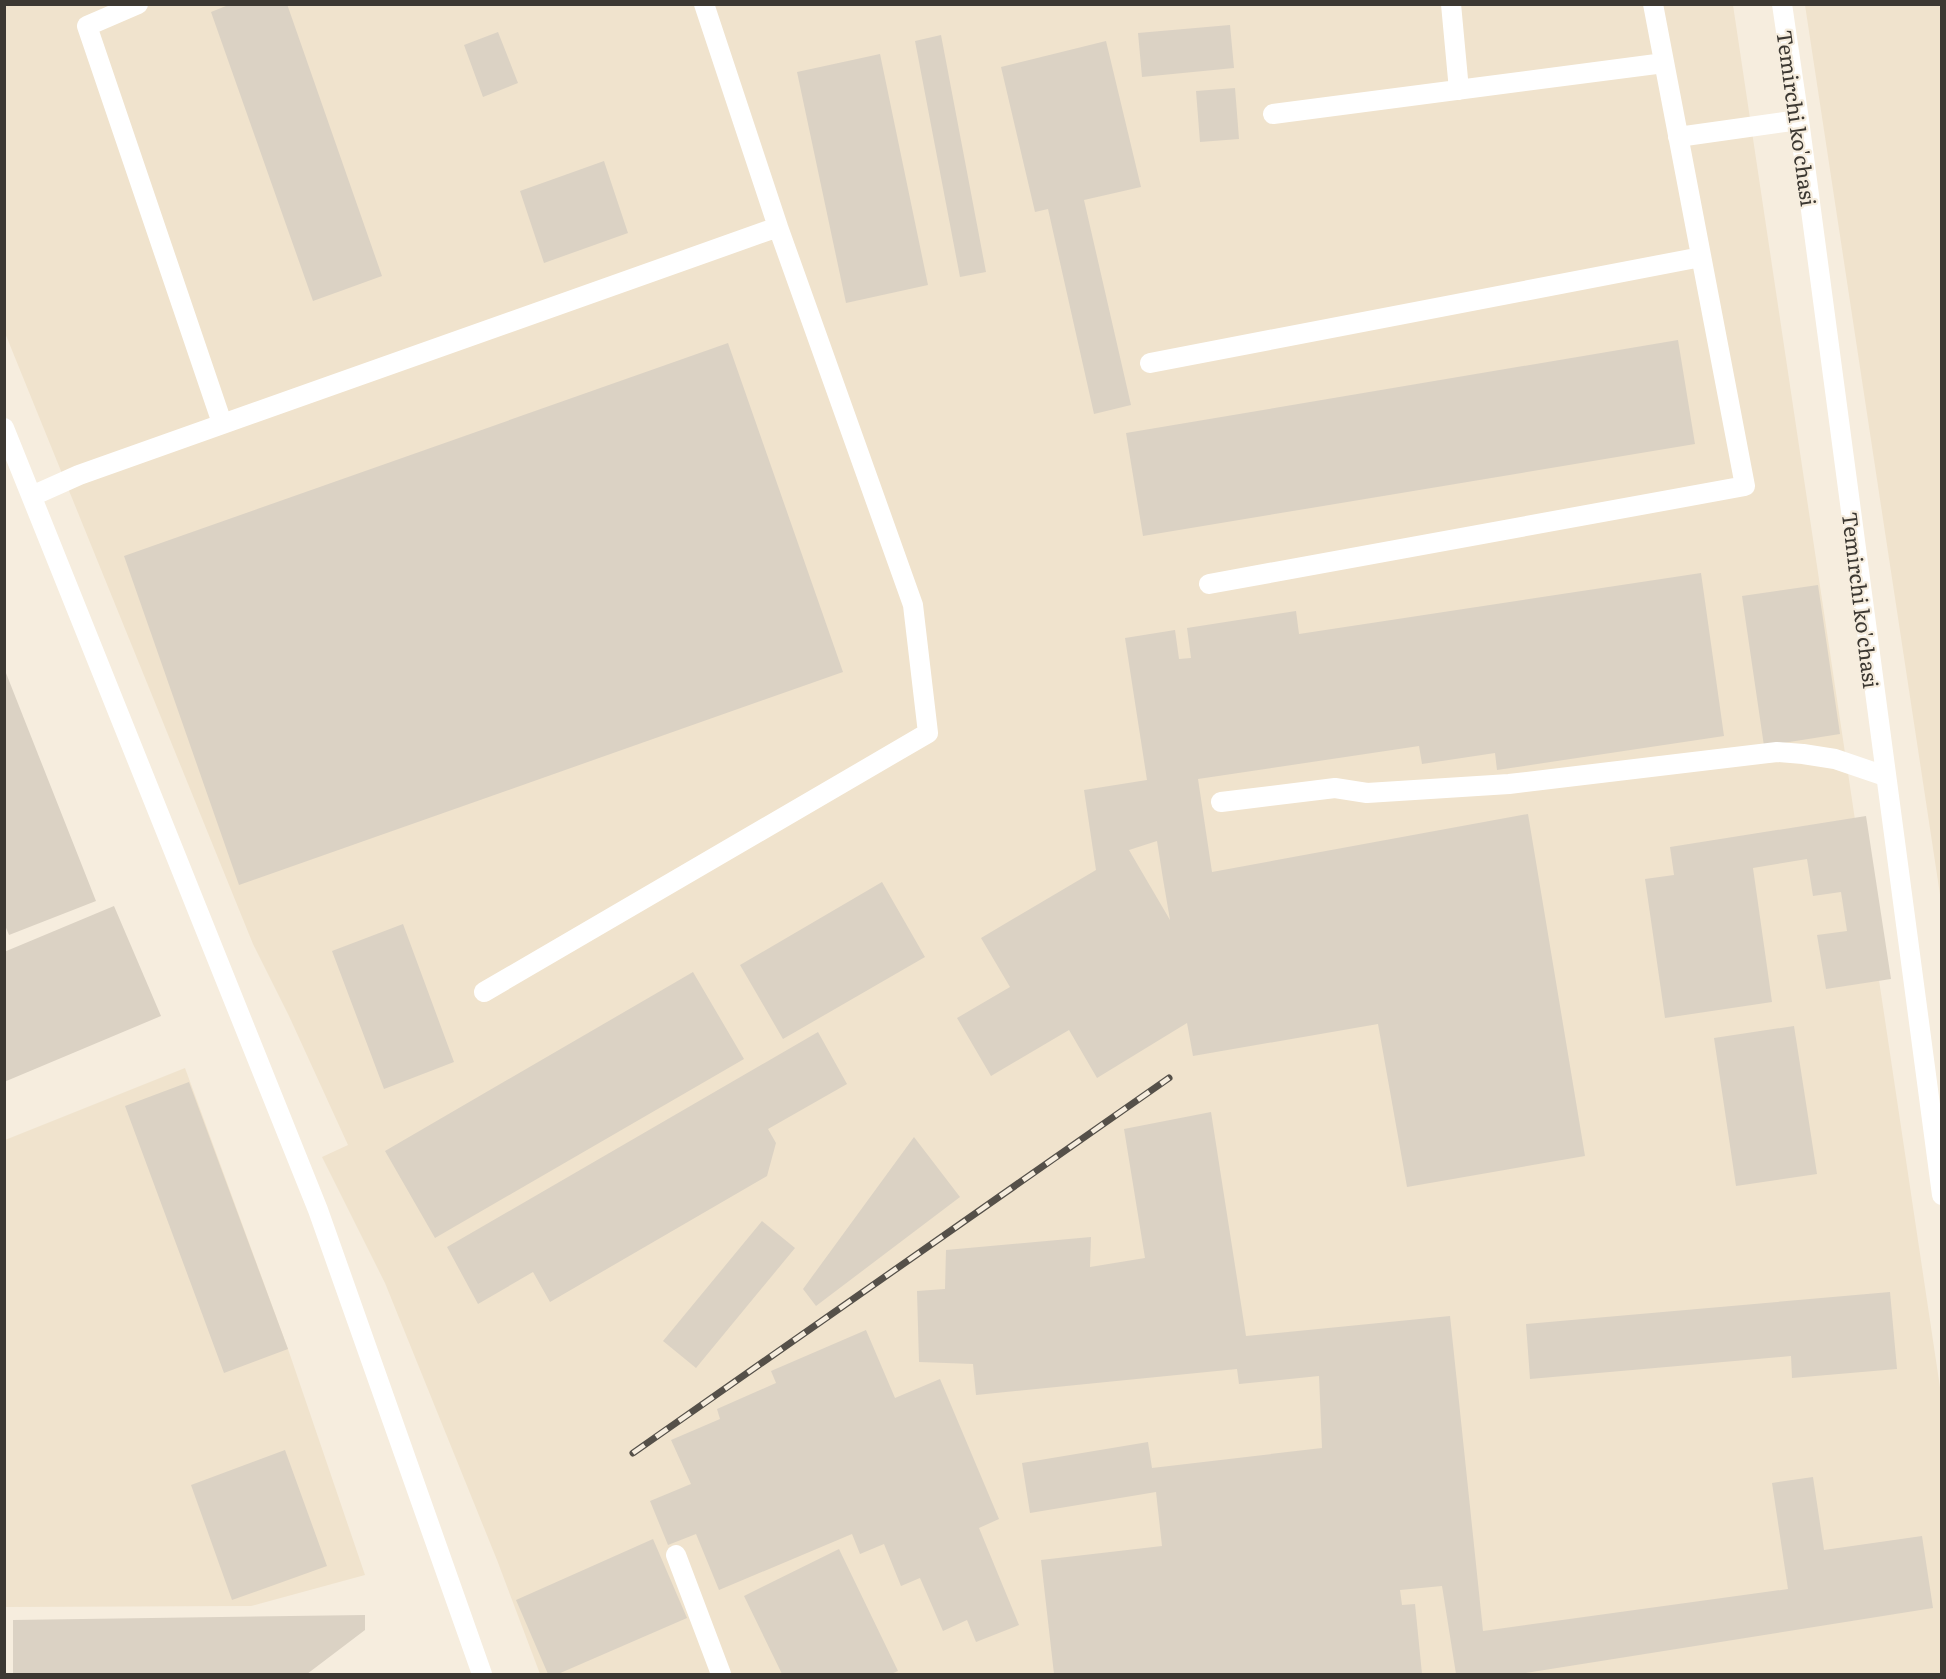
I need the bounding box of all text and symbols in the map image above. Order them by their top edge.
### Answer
street label: Temirchi ko'chasi [1770,28,1826,208]
street label: Temirchi ko'chasi [1836,510,1888,690]

